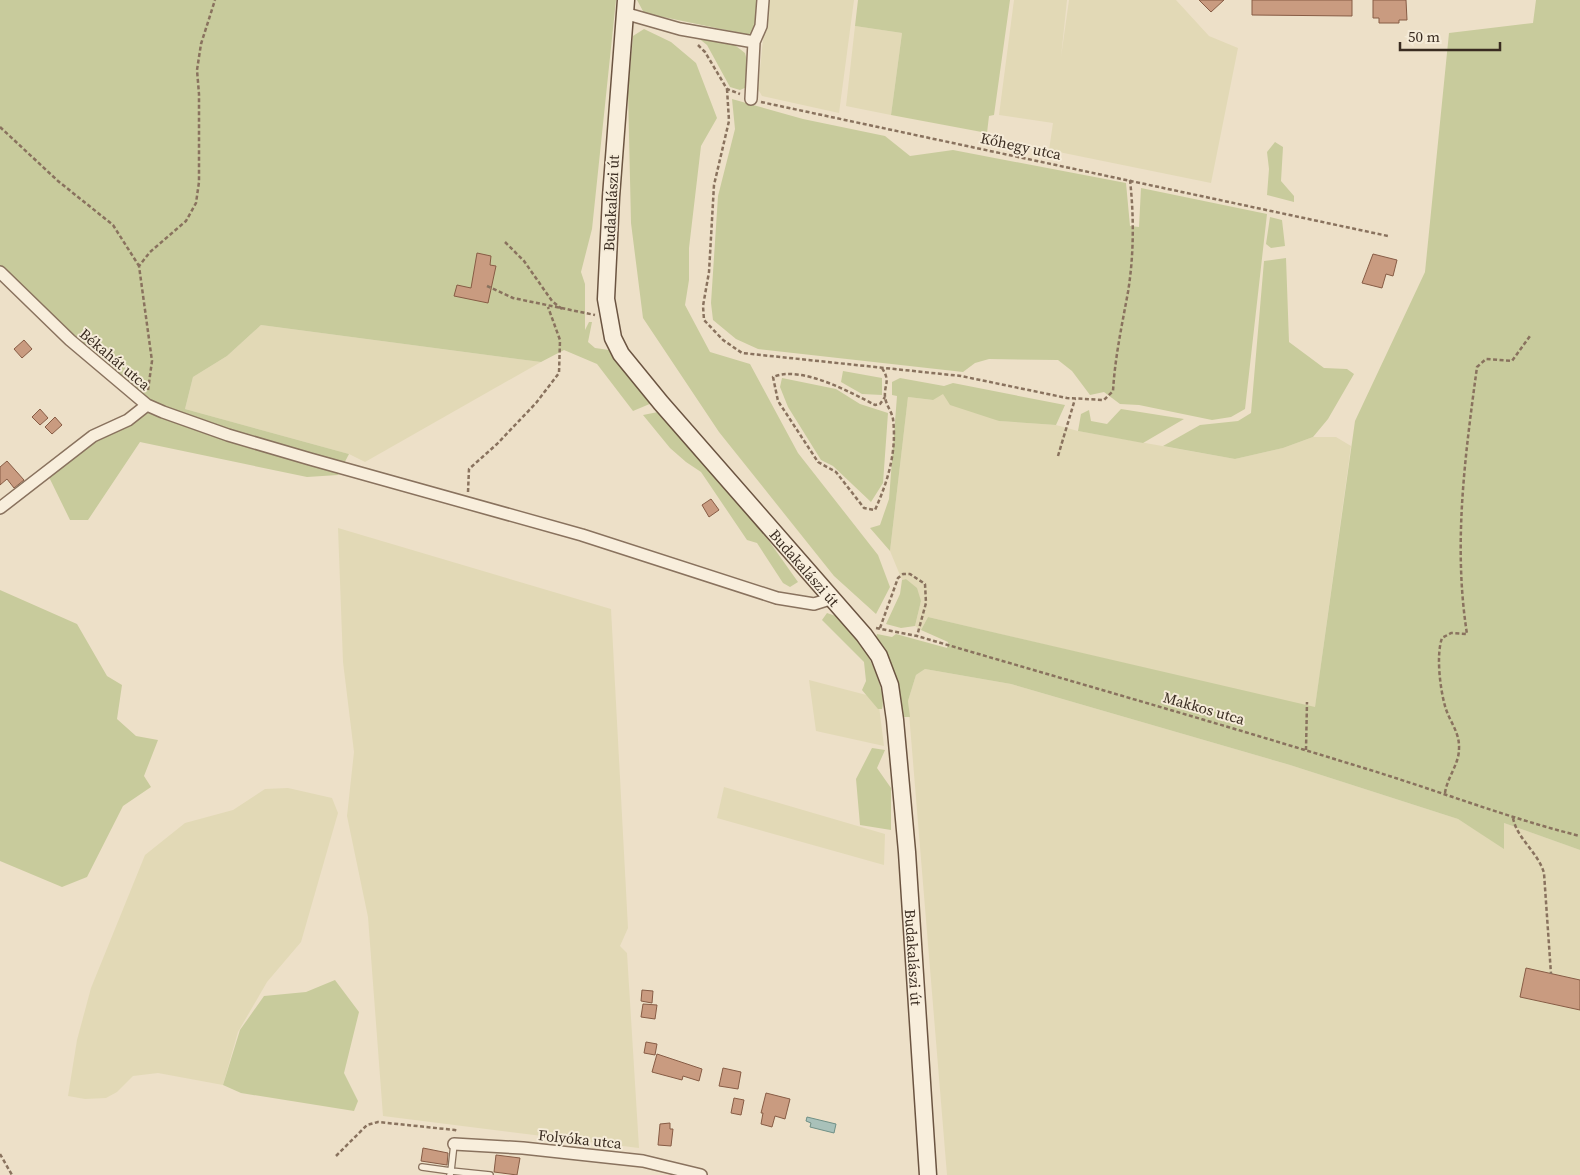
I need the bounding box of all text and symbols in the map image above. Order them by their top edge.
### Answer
scale bar [1400,20,1500,52]
text: 50 m [1408,26,1440,47]
street label: Kőhegy utca [979,127,1064,165]
street label: Budakalászi út [598,154,624,252]
street label: Békahát utca [75,323,155,395]
street label: Budakalászi út [765,524,845,611]
street label: Makkos utca [1161,686,1248,730]
street label: Budakalászi út [900,908,927,1006]
street label: Folyóka utca [537,1124,623,1154]

